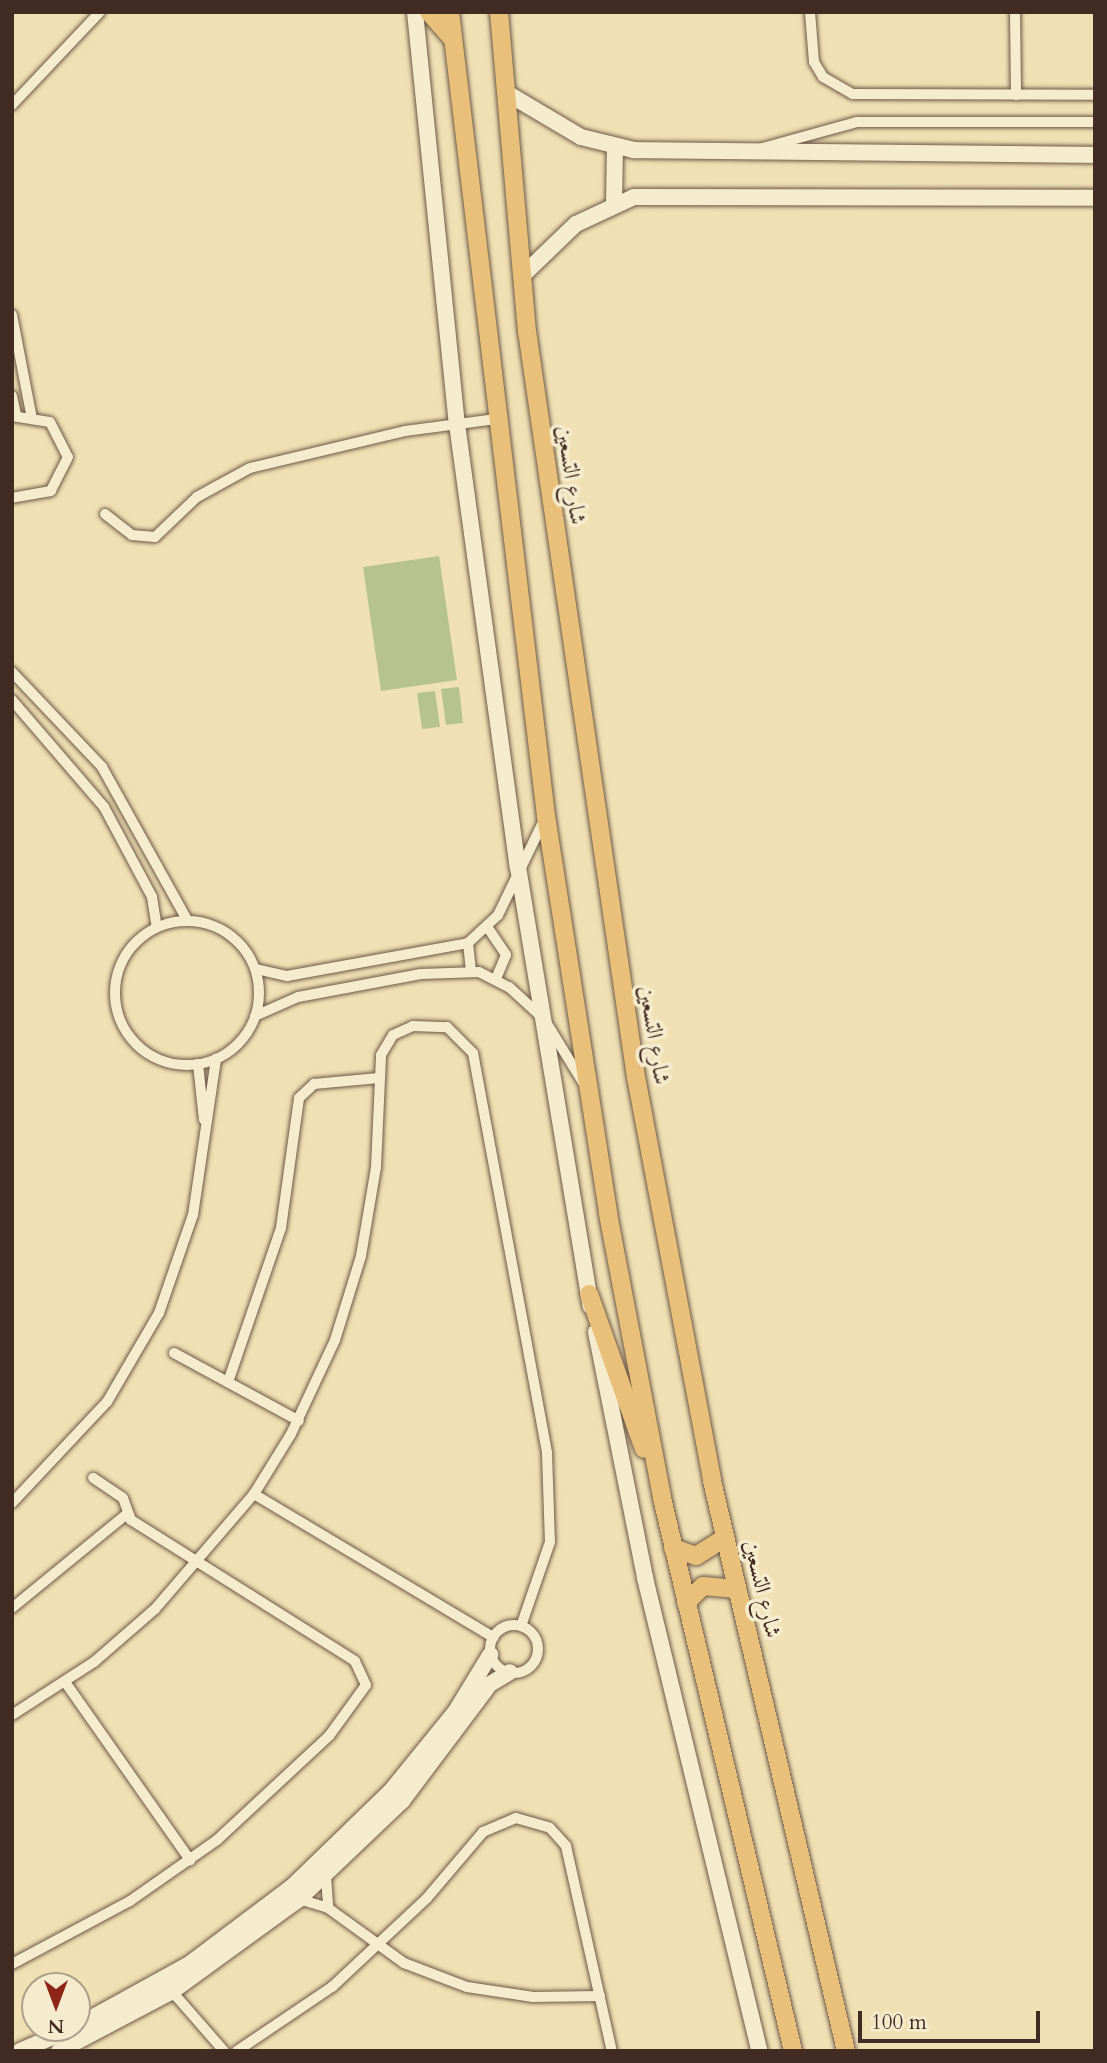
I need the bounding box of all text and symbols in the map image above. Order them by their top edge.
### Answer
street label: شارع التسعين [550,424,592,526]
street label: شارع التسعين [633,984,675,1086]
street label: شارع التسعين [737,1537,787,1641]
north arrow [21,1972,91,2042]
scale bar [862,1996,1044,2040]
text: 100 m [871,2008,927,2037]
text: N [48,2013,64,2039]

